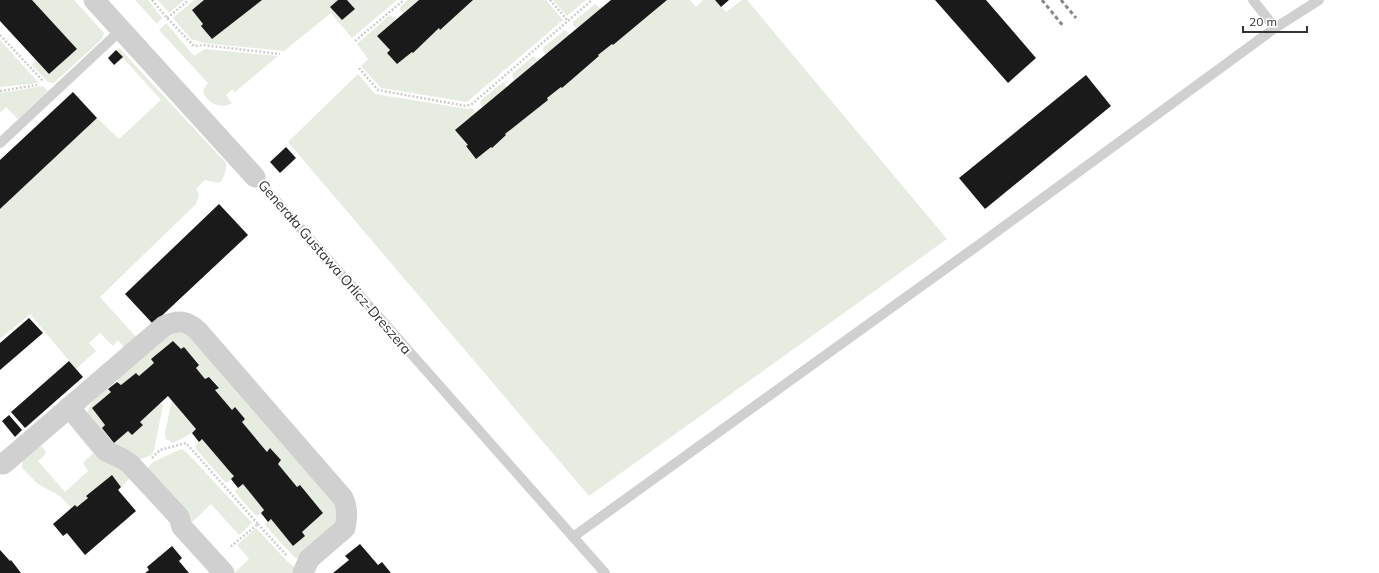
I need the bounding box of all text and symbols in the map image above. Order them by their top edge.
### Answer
scale bar [1243,8,1307,34]
text: 20 m [1249,14,1277,29]
street label: Generała Gustawa Orlicz-Dreszera [254,176,416,358]

